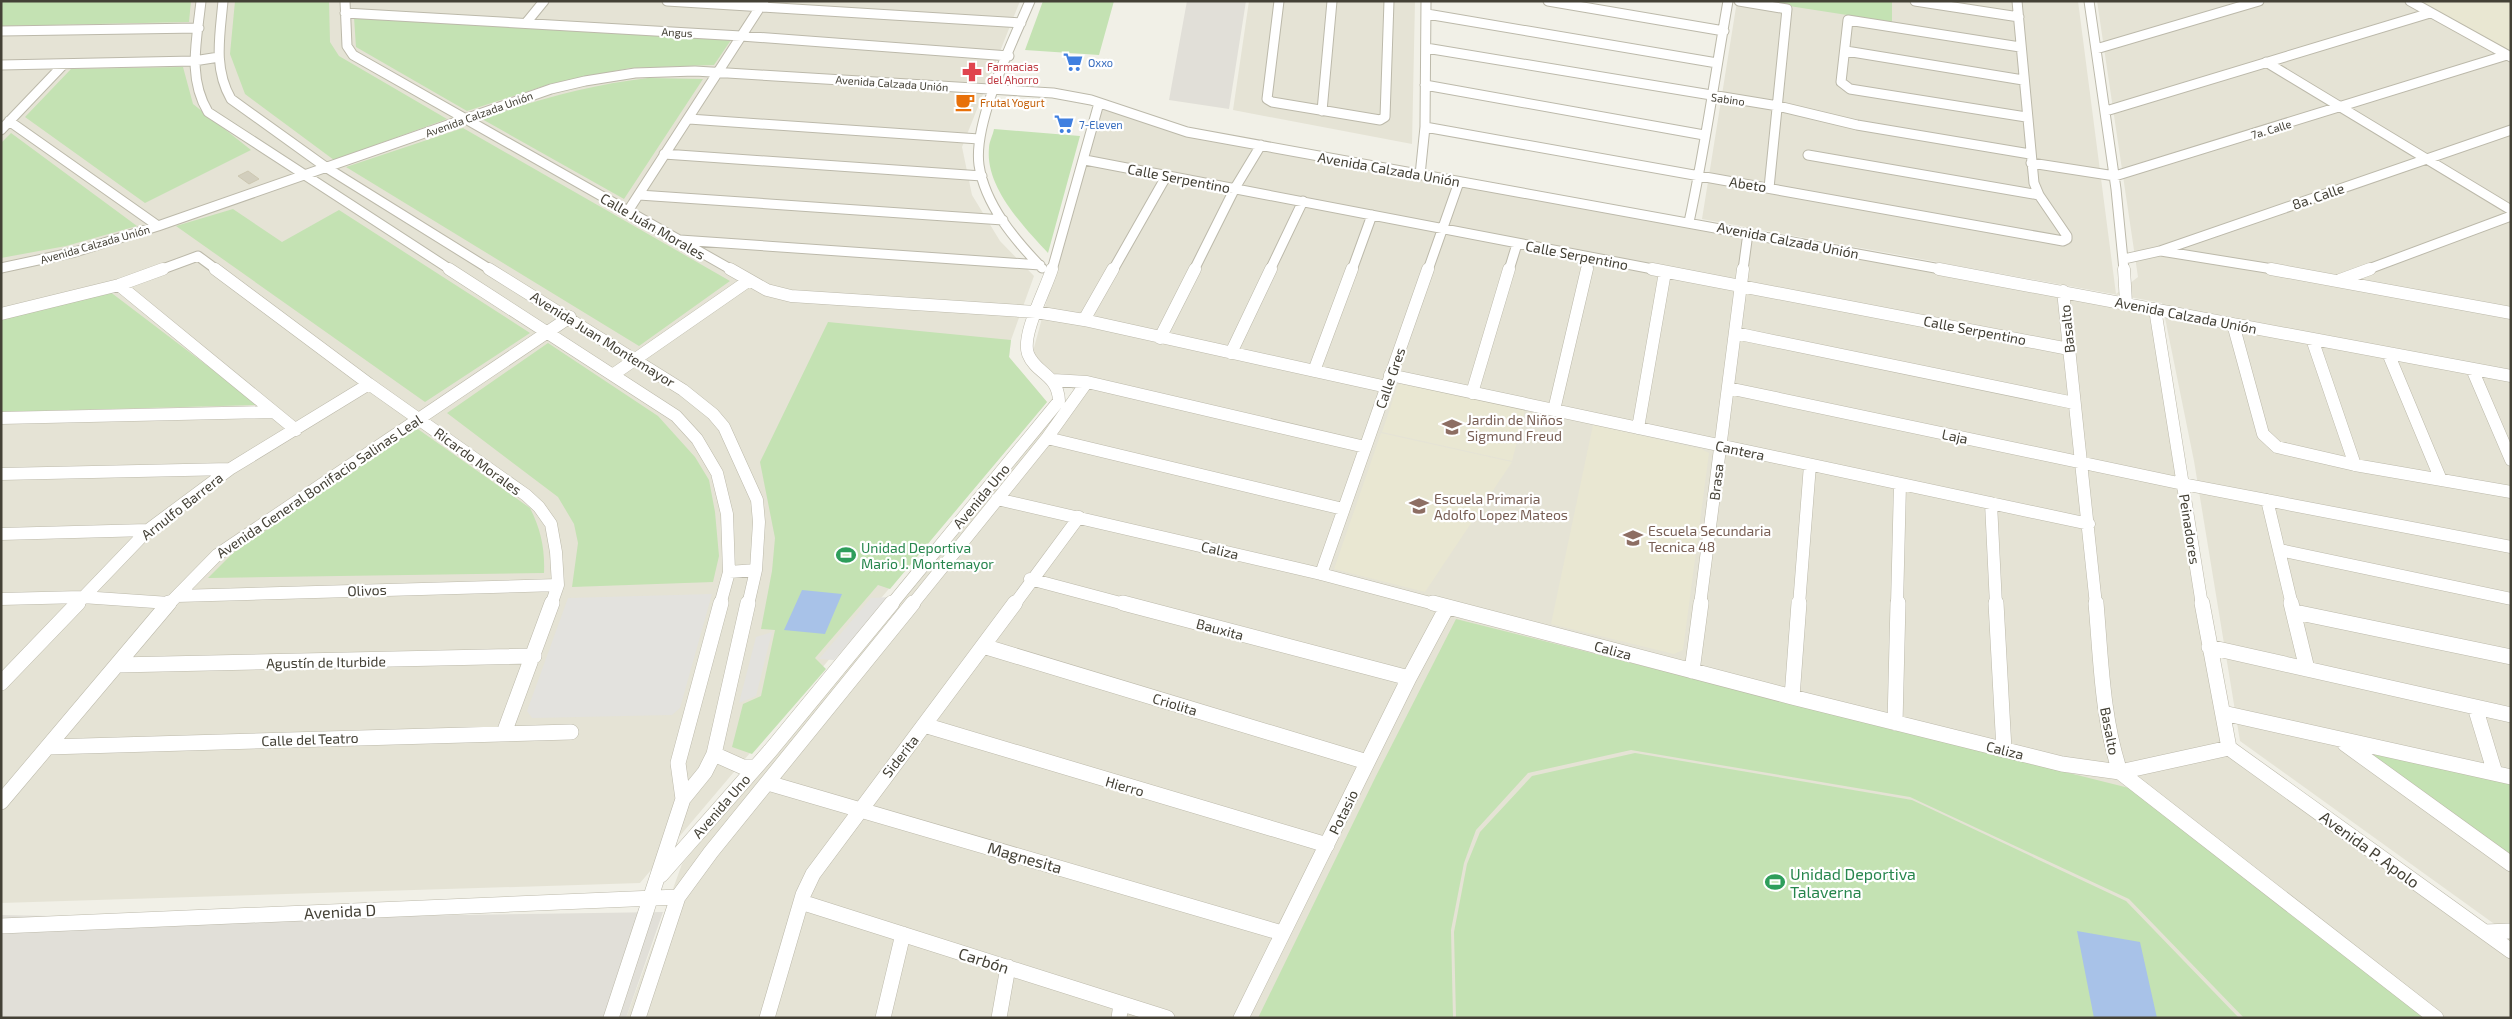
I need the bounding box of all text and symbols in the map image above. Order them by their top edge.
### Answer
street label: Angus [661,25,693,39]
supermarket icon: Oxxo [1062,51,1084,73]
place label: Oxxo [1088,56,1113,69]
place label: Farmacias del Ahorro [987,60,1039,86]
pharmacy icon: Farmacias del Ahorro [961,61,983,83]
street label: Avenida Calzada Unión [835,73,949,93]
street label: Avenida Calzada Unión [424,89,534,139]
street label: Sabino [1710,90,1746,108]
cafe icon: Frutal Yogurt [954,91,976,113]
place label: Frutal Yogurt [980,96,1045,109]
supermarket icon: 7-Eleven [1053,113,1075,135]
street label: 7a. Calle [2249,117,2293,141]
place label: 7-Eleven [1079,118,1123,131]
street label: Avenida Calzada Unión [1317,148,1461,190]
street label: Calle Serpentino [1126,160,1232,196]
street label: Abeto [1728,173,1768,195]
street label: 8a. Calle [2290,179,2346,213]
street label: Calle Juán Morales [598,189,708,263]
street label: Avenida Calzada Unión [1716,218,1860,262]
street label: Avenida Calzada Unión [39,222,151,266]
street label: Calle Serpentino [1524,237,1630,273]
street label: Avenida Juan Montemayor [528,287,679,391]
street label: Avenida Calzada Unión [2114,293,2258,337]
street label: Basalto [2056,304,2078,354]
street label: Calle Serpentino [1922,312,2028,348]
street label: Calle Gres [1372,345,1408,411]
street label: Avenida General Bonifacio Salinas Leal [213,410,426,561]
place label: Jardin de Niños Sigmund Freud [1467,411,1563,444]
school or university icon: Jardin de Niños Sigmund Freud [1441,416,1463,438]
street label: Ricardo Morales [431,424,525,498]
street label: Laja [1940,425,1970,447]
street label: Cantera [1714,436,1766,464]
street label: Avenida Uno [949,460,1013,532]
street label: Brasa [1705,463,1727,501]
street label: Arnulfo Barrera [138,469,226,543]
place label: Escuela Primaria Adolfo Lopez Mateos [1434,490,1568,523]
street label: Peinadores [2176,493,2204,565]
school or university icon: Escuela Primaria Adolfo Lopez Mateos [1408,495,1430,517]
place label: Escuela Secundaria Tecnica 48 [1648,522,1771,555]
school or university icon: Escuela Secundaria Tecnica 48 [1622,527,1644,549]
street label: Caliza [1200,537,1240,563]
place label: Unidad Deportiva Mario J. Montemayor [861,539,994,572]
sports icon: Unidad Deportiva Mario J. Montemayor [835,544,857,566]
street label: Olivos [347,581,387,599]
street label: Bauxita [1195,615,1245,643]
street label: Caliza [1592,637,1634,663]
street label: Agustín de Iturbide [266,652,386,672]
street label: Criolita [1151,689,1199,719]
street label: Basalto [2097,706,2123,756]
street label: Calle del Teatro [261,729,359,749]
street label: Siderita [878,731,922,781]
street label: Caliza [1984,737,2026,763]
street label: Avenida Uno [689,771,753,841]
street label: Hierro [1104,772,1146,800]
street label: Potasio [1325,787,1361,837]
street label: Avenida P. Apolo [2316,806,2424,892]
street label: Magnesita [986,837,1064,877]
place label: Unidad Deportiva Talaverna [1790,864,1916,901]
sports icon: Unidad Deportiva Talaverna [1764,871,1786,893]
street label: Avenida D [304,900,376,922]
street label: Carbón [956,943,1012,977]

